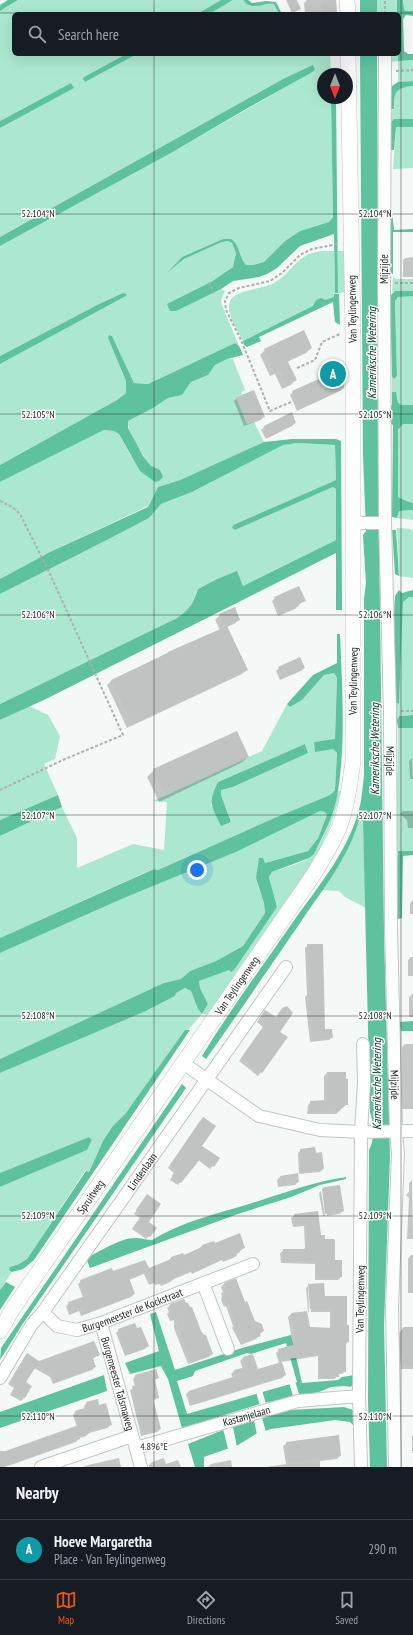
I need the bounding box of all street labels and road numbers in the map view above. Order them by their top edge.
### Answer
street label: Mijzijde [377,254,391,284]
street label: Van Teylingenweg [344,275,360,344]
street label: Van Teylingenweg [345,647,361,716]
street label: Mijzijde [383,746,397,776]
street label: Van Teylingenweg [211,953,262,1018]
street label: Mijzijde [387,1070,402,1100]
street label: Lindenlaan [124,1150,160,1193]
street label: Spruitweg [74,1177,107,1216]
street label: Van Teylingenweg [352,1265,368,1334]
street label: Burgemeester de Kockstraat [80,1285,185,1335]
street label: Burgemeester Talsmaweg [98,1335,138,1432]
street label: Kastanjelaan [221,1402,272,1429]

